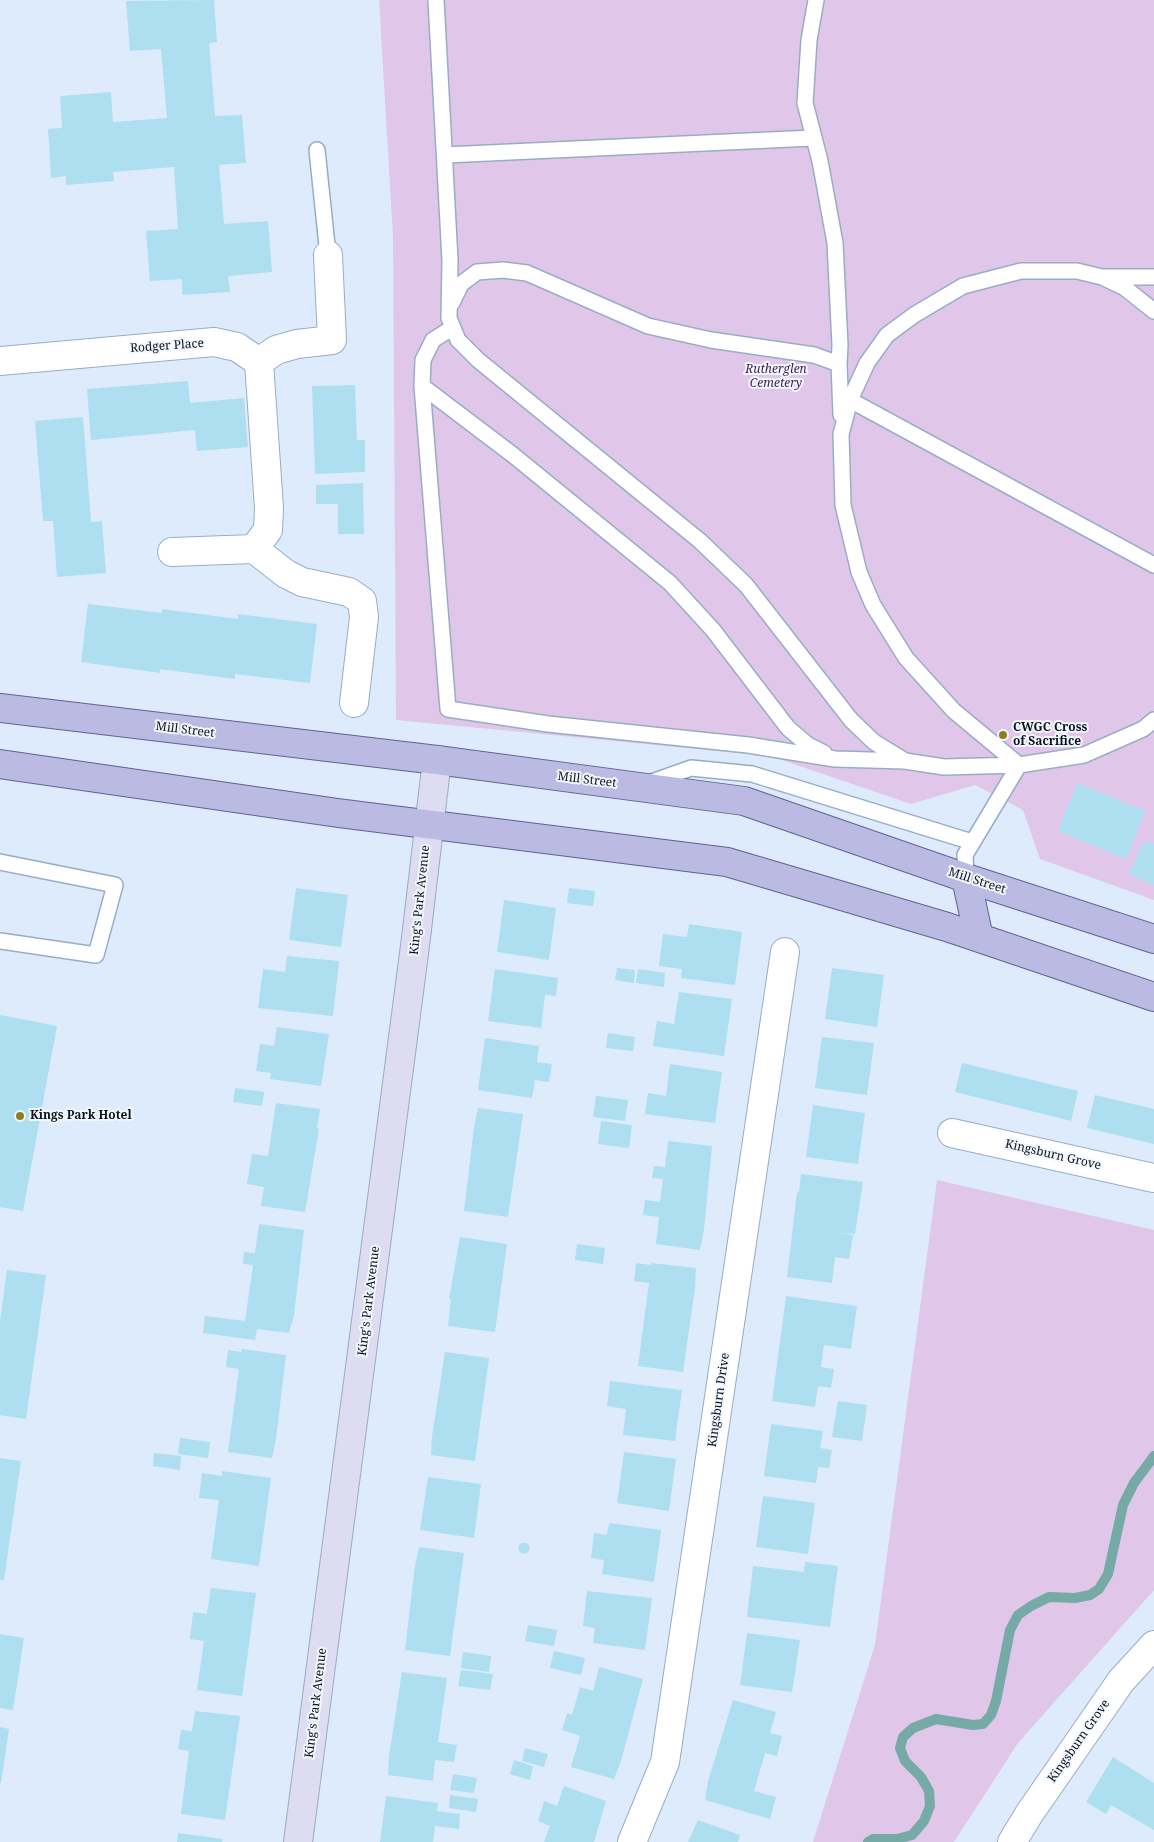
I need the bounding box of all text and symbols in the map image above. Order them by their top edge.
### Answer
street label: Rodger Place [130,336,204,356]
park label: Rutherglen Cemetery [745,363,807,391]
street label: Mill Street [155,719,215,741]
place label: CWGC Cross of Sacrifice [1013,721,1087,749]
marker: CWGC Cross of Sacrifice [997,729,1009,741]
street label: Mill Street [557,769,617,791]
street label: King's Park Avenue [407,844,433,956]
street label: Mill Street [947,865,1007,897]
place label: Kings Park Hotel [30,1109,132,1123]
marker: Kings Park Hotel [14,1110,26,1122]
street label: Kingsburn Grove [1004,1137,1102,1173]
street label: King's Park Avenue [355,1245,383,1357]
street label: Kingsburn Drive [705,1352,733,1448]
street label: King's Park Avenue [302,1647,330,1759]
street label: Kingsburn Grove [1045,1697,1113,1785]

